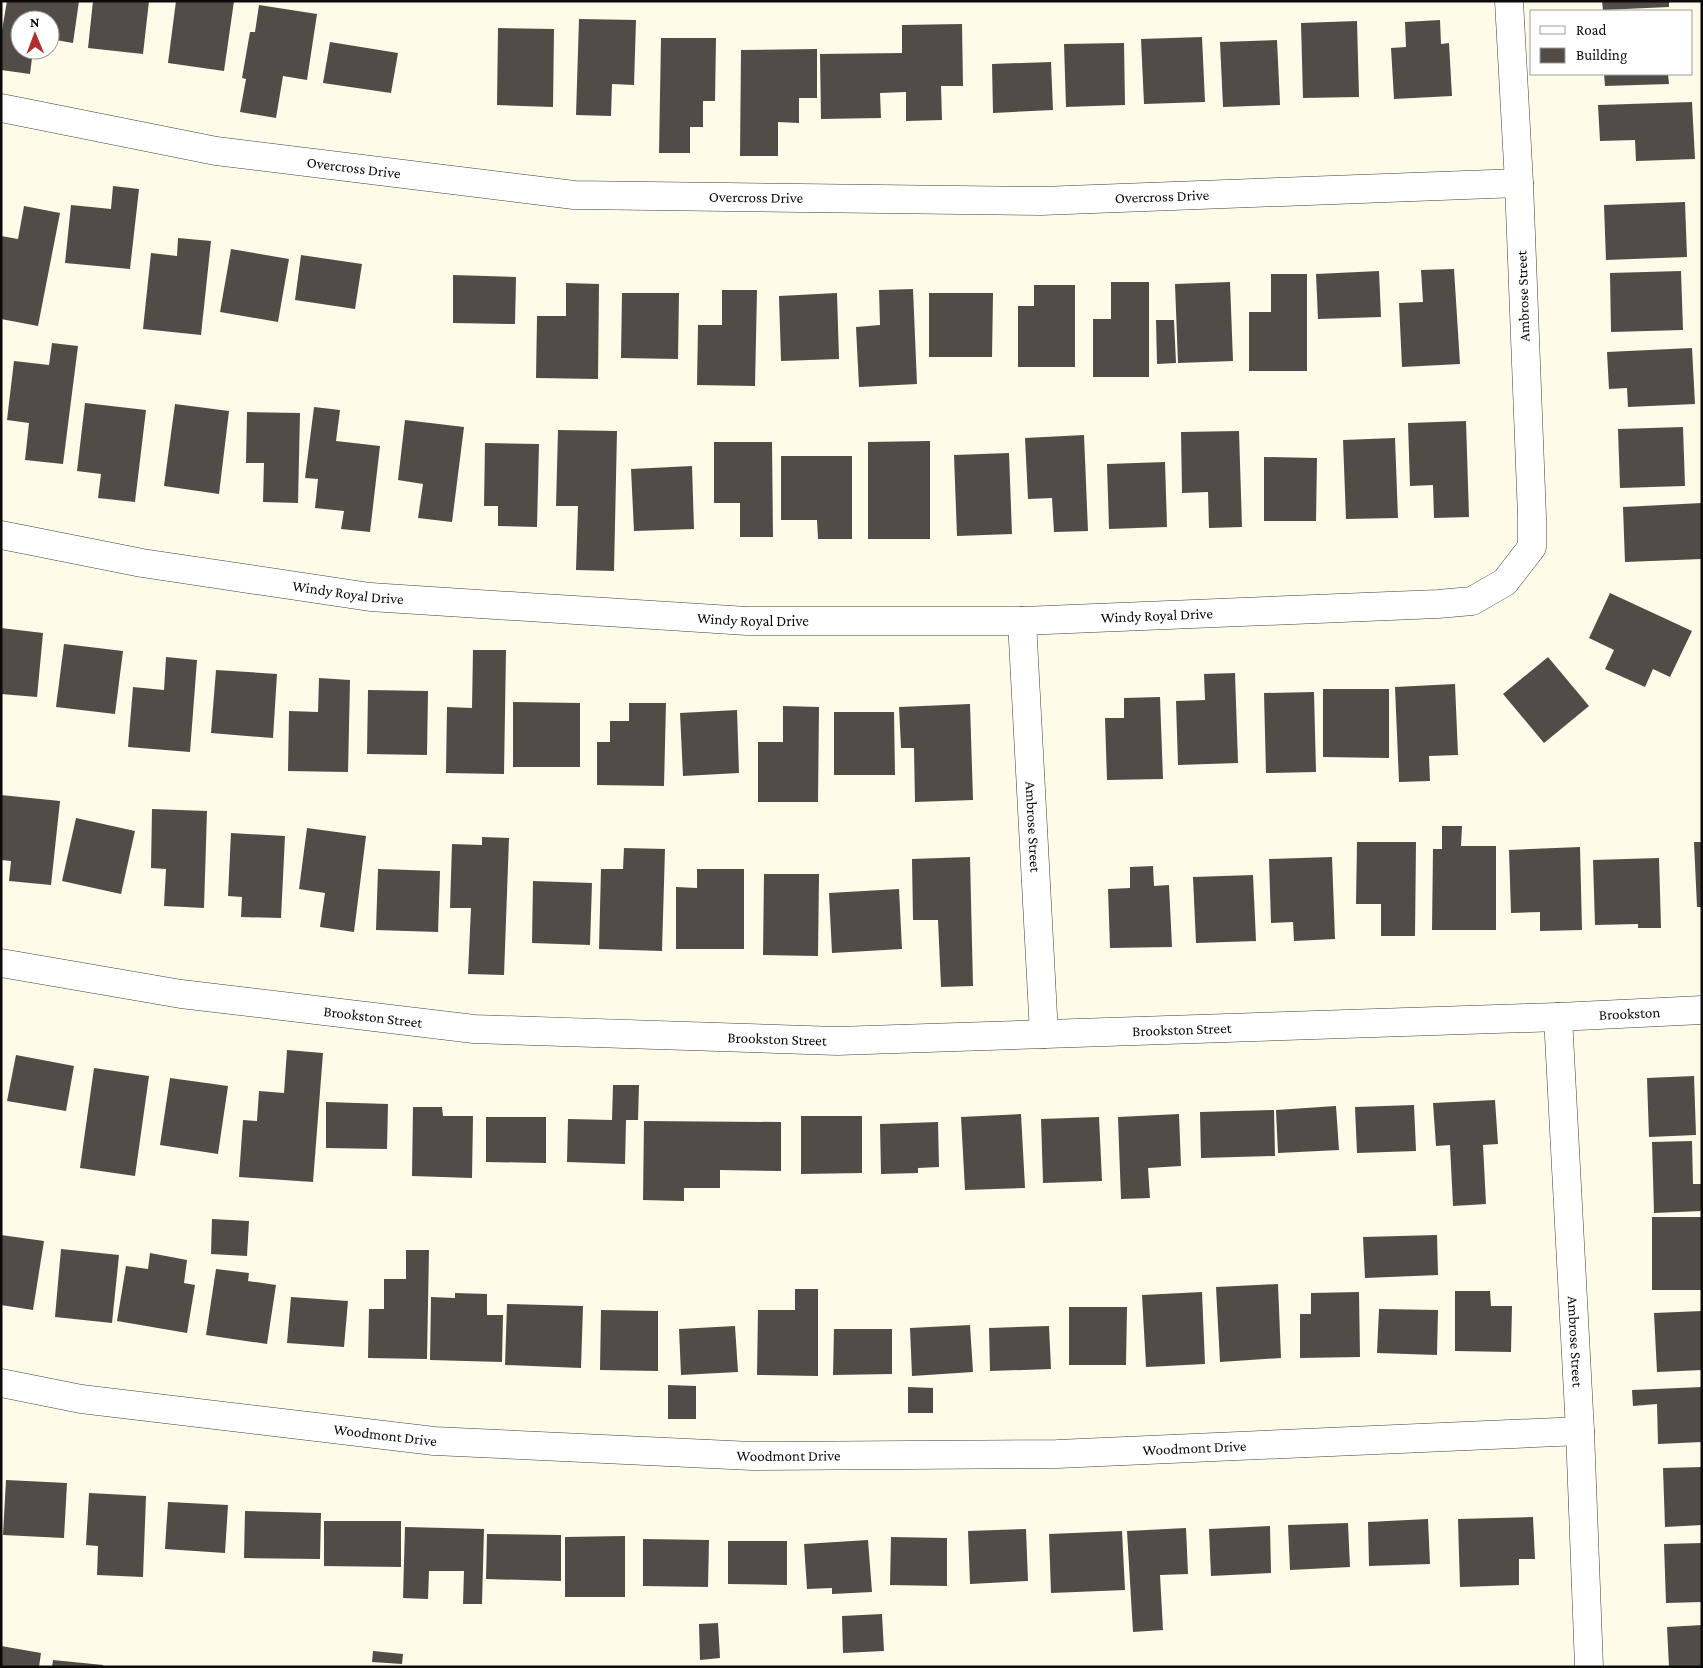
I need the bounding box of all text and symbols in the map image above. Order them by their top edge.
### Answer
north arrow [10,10,60,60]
legend [1530,10,1693,75]
text: N [30,14,40,30]
text: Road [1576,22,1607,38]
text: Building [1576,47,1627,64]
street label: Overcross Drive [306,154,402,182]
street label: Overcross Drive [1114,187,1210,206]
street label: Overcross Drive [709,189,804,206]
street label: Ambrose Street [1513,249,1533,342]
street label: Windy Royal Drive [291,578,405,607]
street label: Windy Royal Drive [1101,605,1214,626]
street label: Windy Royal Drive [697,610,809,630]
street label: Ambrose Street [1023,781,1043,874]
street label: Brookston Street [323,1003,424,1031]
street label: Brookston [1598,1004,1661,1023]
street label: Brookston Street [1132,1020,1233,1039]
street label: Brookston Street [727,1029,828,1049]
street label: Ambrose Street [1565,1296,1586,1389]
street label: Woodmont Drive [333,1421,438,1449]
street label: Woodmont Drive [1142,1438,1247,1458]
street label: Woodmont Drive [736,1447,841,1464]

